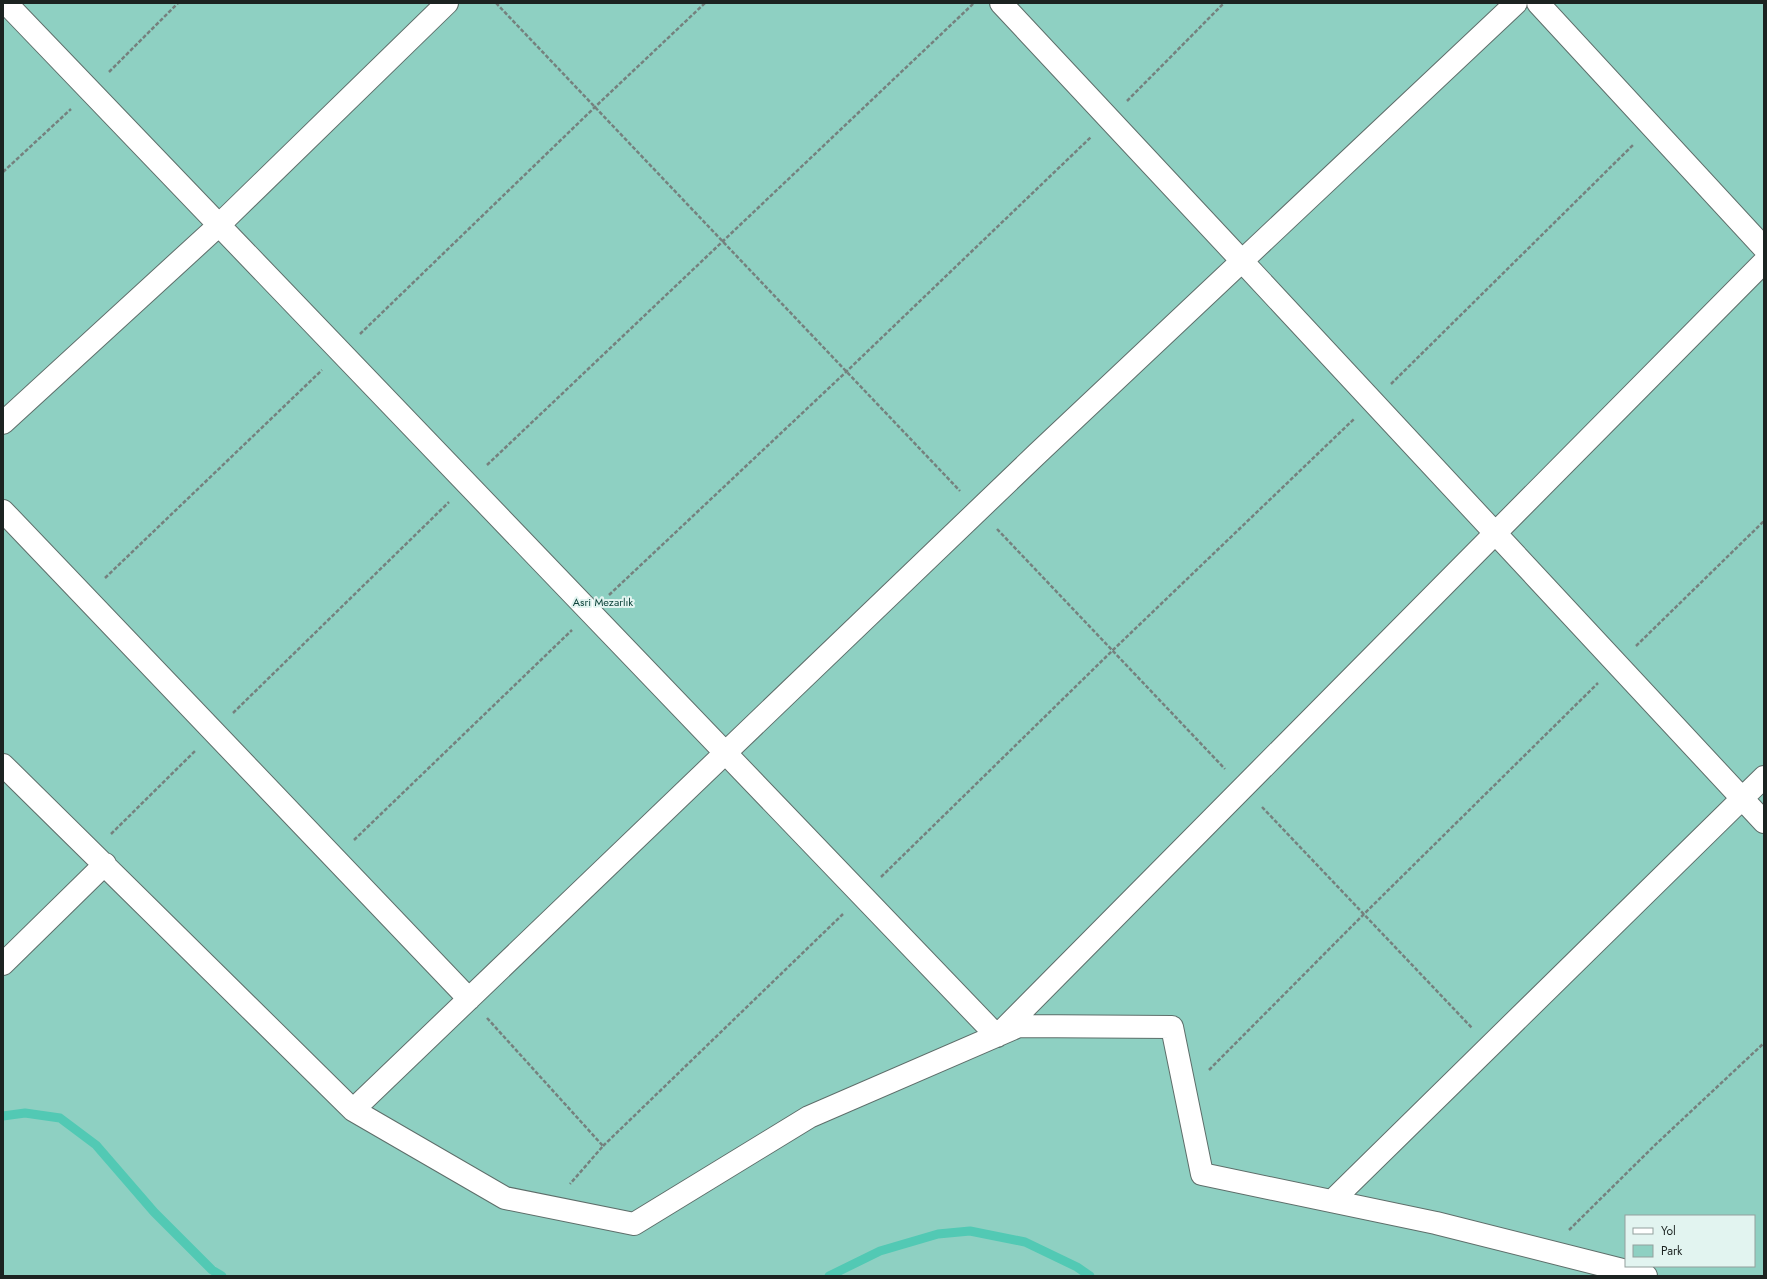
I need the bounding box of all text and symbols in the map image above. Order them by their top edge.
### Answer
park label: Asri Mezarlık [573,594,633,610]
legend [1625,1215,1755,1267]
text: Yol [1661,1222,1676,1240]
text: Park [1661,1242,1683,1260]

